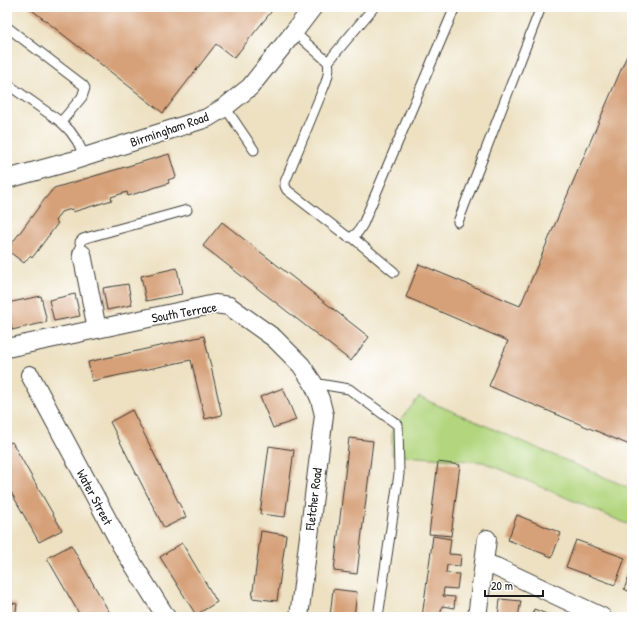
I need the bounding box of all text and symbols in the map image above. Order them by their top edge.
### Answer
street label: Birmingham Road [127,107,211,151]
street label: South Terrace [150,297,218,327]
street label: Water Street [73,466,118,529]
street label: Fletcher Road [300,467,326,532]
scale bar [485,572,543,598]
text: 20 m [491,577,513,594]

